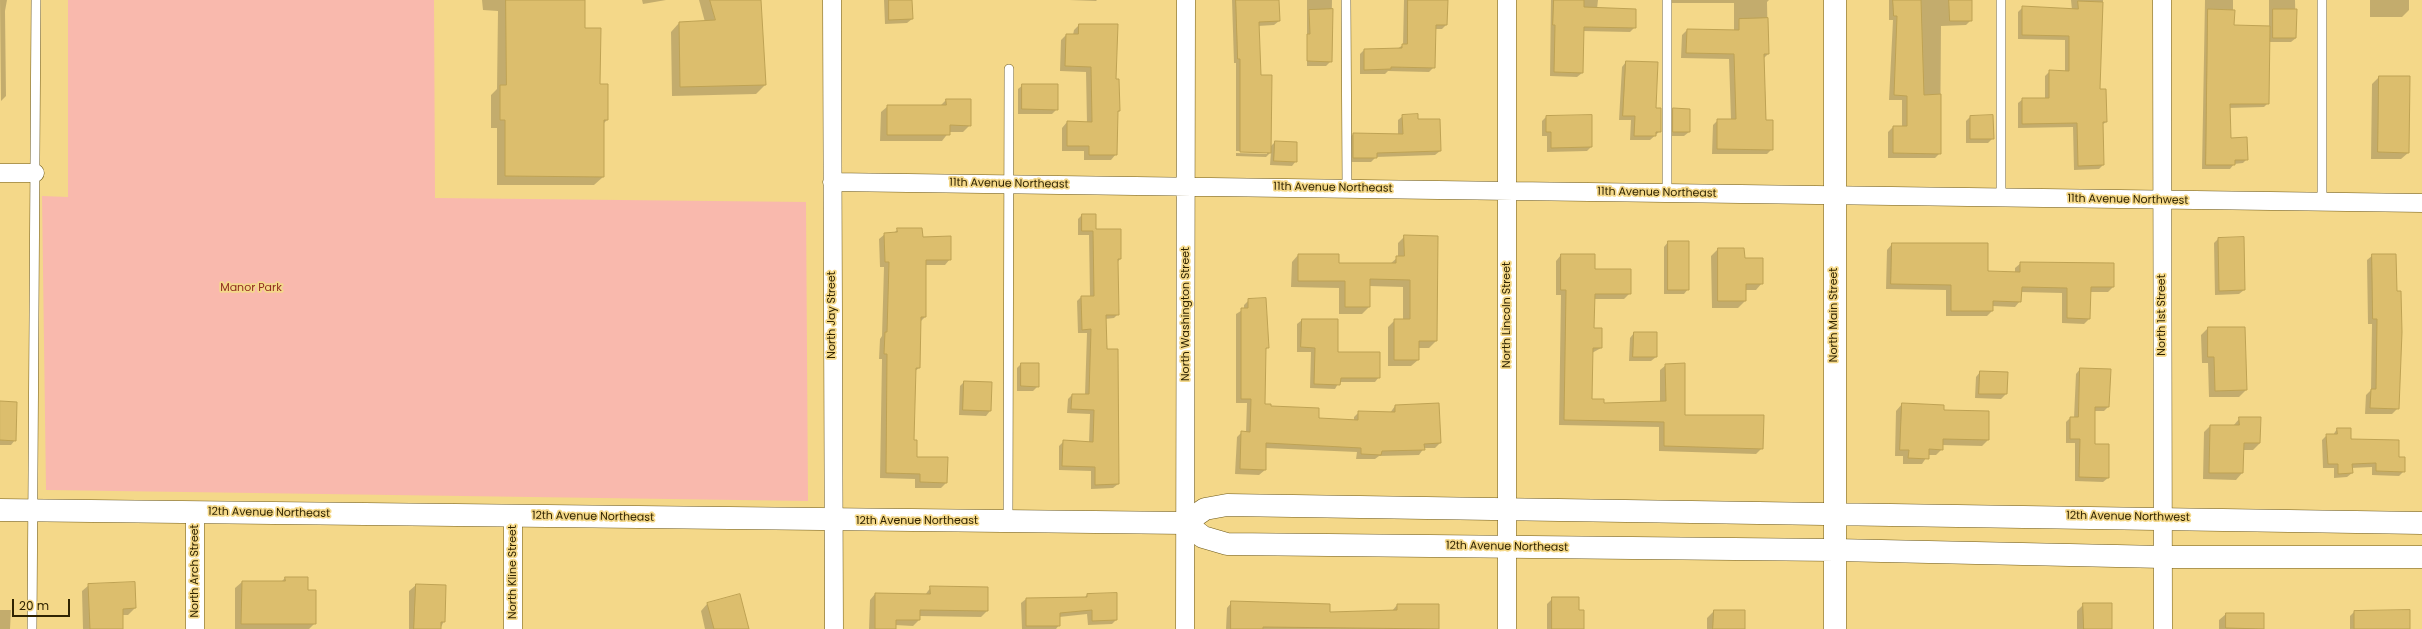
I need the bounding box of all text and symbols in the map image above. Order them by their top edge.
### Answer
street label: 11th Avenue Northeast [949,176,1069,192]
street label: 11th Avenue Northeast [1273,180,1393,196]
street label: 11th Avenue Northeast [1597,185,1717,201]
street label: 11th Avenue Northwest [2068,192,2188,208]
street label: North Washington Street [1179,247,1193,381]
street label: North Lincoln Street [1500,262,1514,368]
street label: North Main Street [1827,268,1841,362]
street label: North Jay Street [825,271,839,359]
street label: North 1st Street [2155,274,2169,356]
park label: Manor Park [220,281,282,295]
street label: 12th Avenue Northeast [208,505,330,521]
street label: 12th Avenue Northeast [532,509,654,525]
street label: 12th Avenue Northwest [2066,509,2190,525]
street label: 12th Avenue Northeast [856,514,978,528]
street label: North Arch Street [188,524,202,618]
street label: North Kline Street [506,525,520,619]
street label: 12th Avenue Northeast [1446,539,1568,555]
scale bar [14,591,72,617]
text: 20 m [19,597,49,614]

